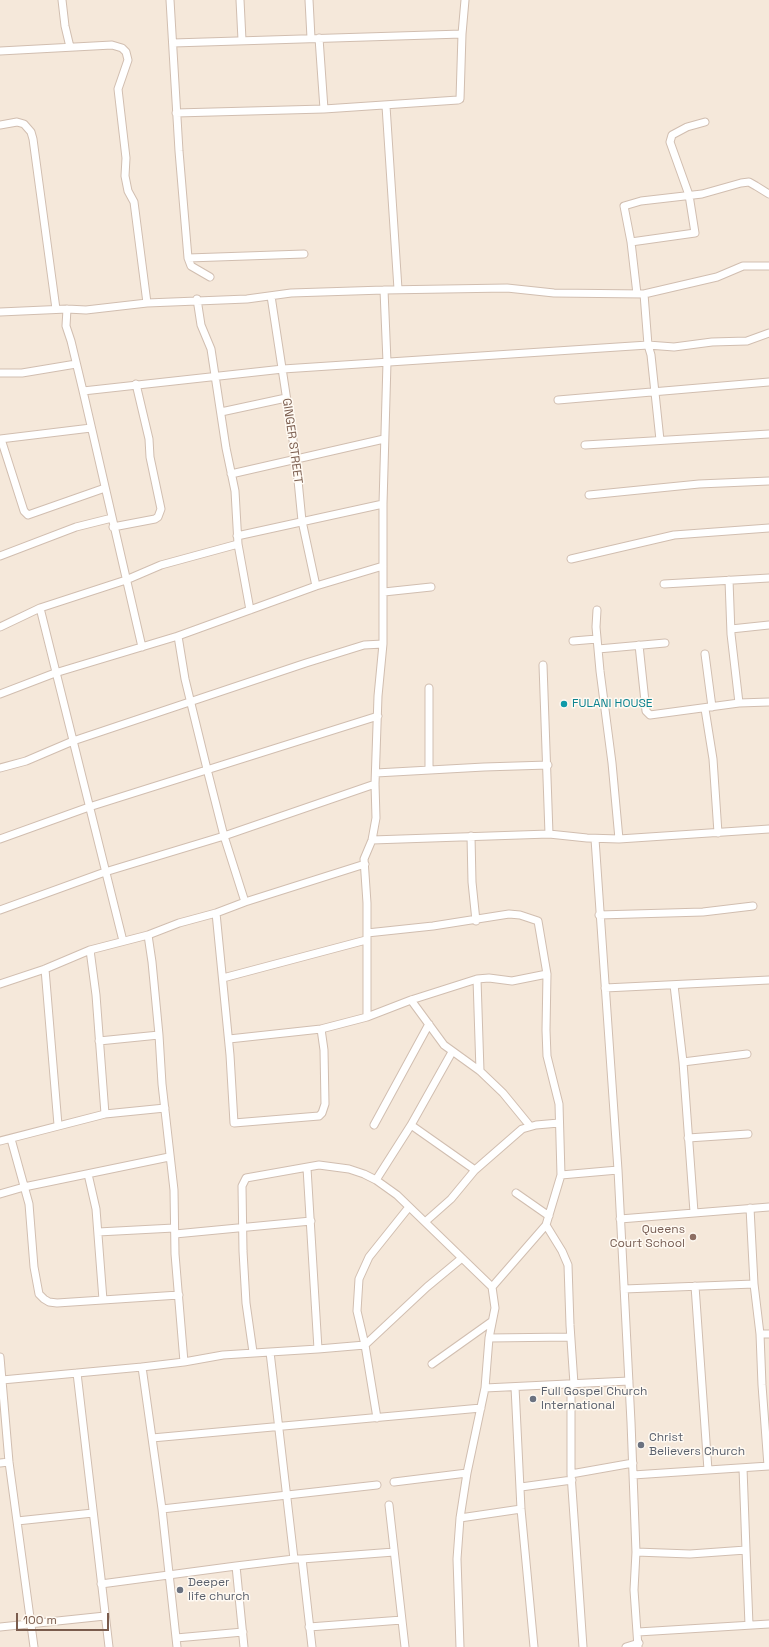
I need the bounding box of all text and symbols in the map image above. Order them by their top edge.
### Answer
street label: GINGER STREET [279,397,305,485]
place label: FULANI HOUSE [572,697,653,711]
marker: FULANI HOUSE [559,699,569,709]
place label: Queens Court School [610,1223,685,1251]
marker: Queens Court School [688,1232,698,1242]
place label: Full Gospel Church International [541,1385,647,1413]
marker: Full Gospel Church International [528,1394,538,1404]
place label: Christ Believers Church [649,1431,745,1459]
marker: Christ Believers Church [636,1440,646,1450]
place label: Deeper life church [188,1576,250,1604]
marker: Deeper life church [175,1585,185,1595]
scale bar [18,1605,111,1631]
text: 100 m [23,1612,57,1628]

